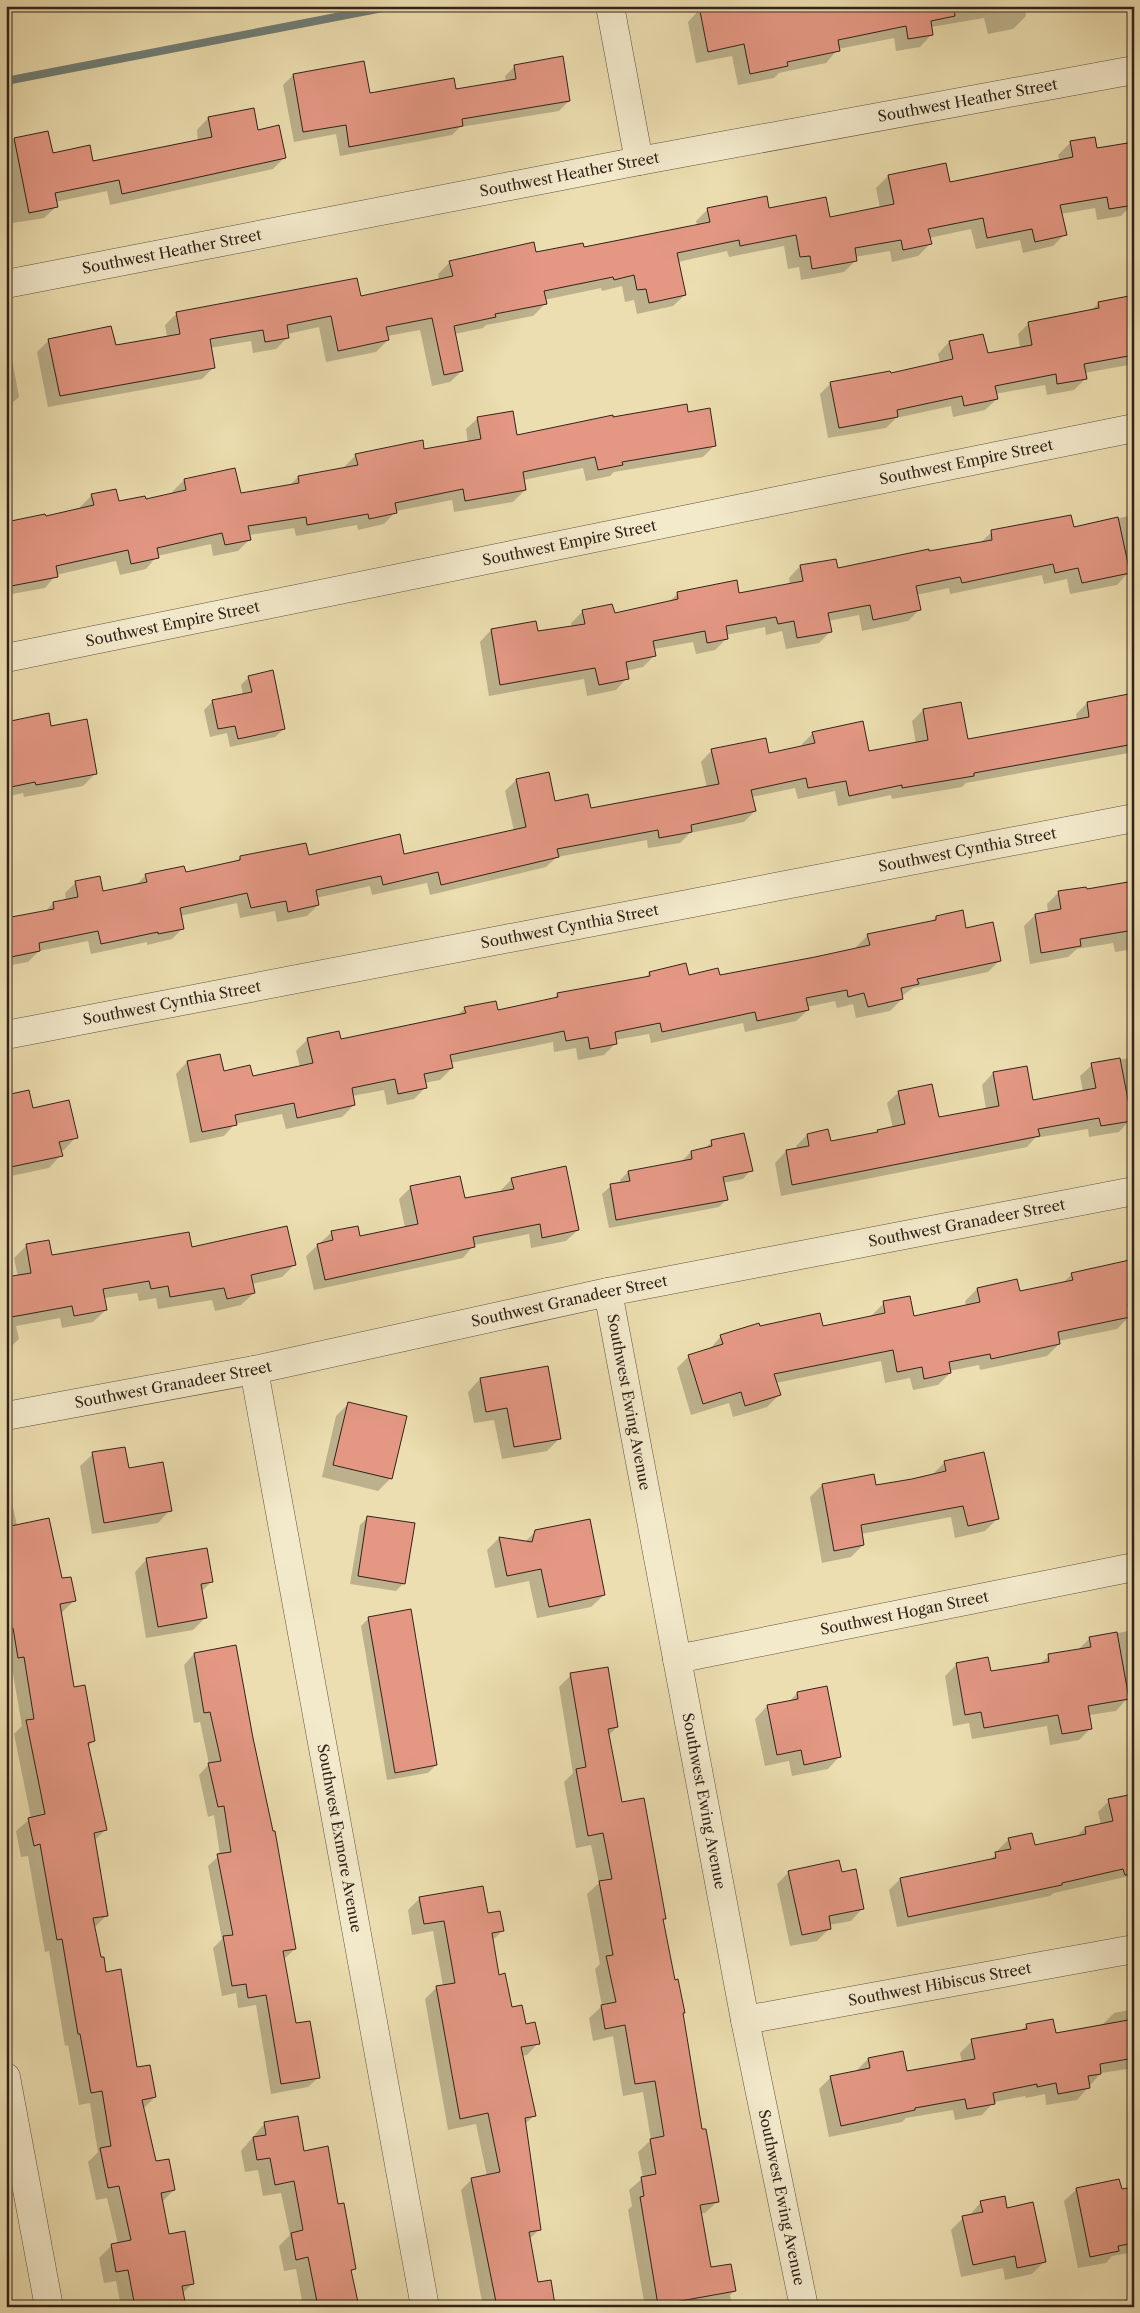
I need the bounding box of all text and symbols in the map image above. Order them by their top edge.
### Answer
street label: Southwest Heather Street [876,74,1060,126]
street label: Southwest Heather Street [478,147,661,201]
street label: Southwest Heather Street [80,224,264,278]
street label: Southwest Empire Street [877,435,1056,489]
street label: Southwest Empire Street [481,515,659,570]
street label: Southwest Empire Street [84,596,262,651]
street label: Southwest Cynthia Street [877,823,1059,876]
street label: Southwest Cynthia Street [479,900,661,952]
street label: Southwest Cynthia Street [81,976,263,1029]
street label: Southwest Granadeer Street [867,1194,1067,1251]
street label: Southwest Granadeer Street [469,1271,670,1331]
street label: Southwest Ewing Avenue [603,1312,655,1492]
street label: Southwest Granadeer Street [73,1356,274,1412]
street label: Southwest Hogan Street [818,1586,991,1639]
street label: Southwest Ewing Avenue [678,1711,730,1891]
street label: Southwest Exmore Avenue [313,1742,366,1934]
street label: Southwest Hibiscus Street [847,1958,1033,2010]
street label: Southwest Ewing Avenue [755,2108,809,2287]

